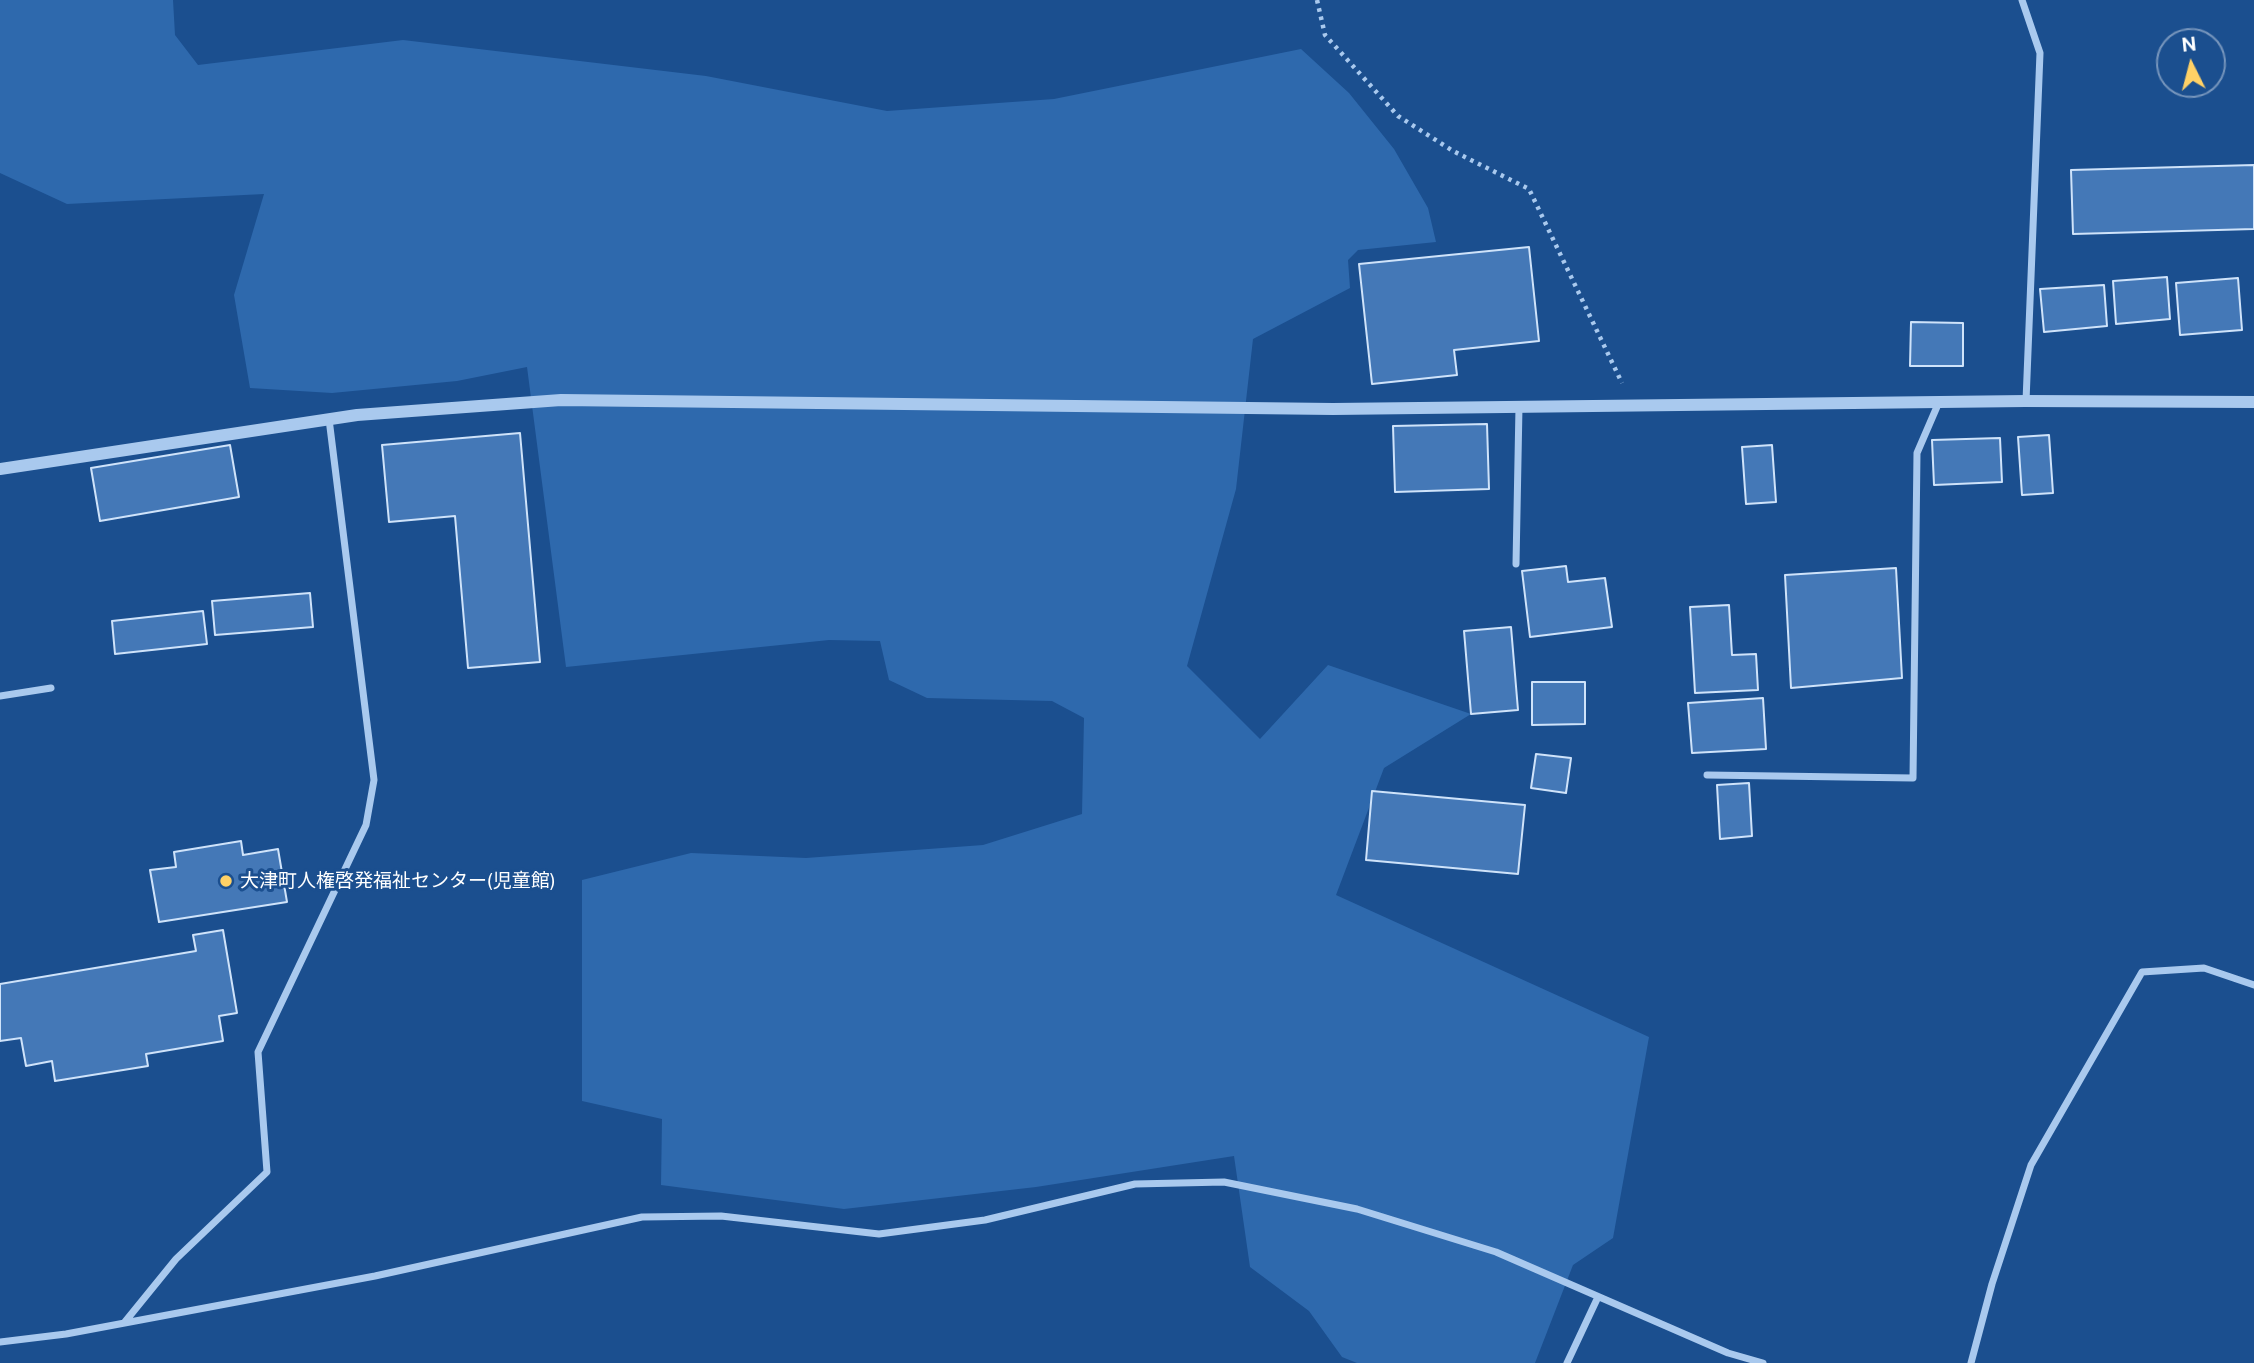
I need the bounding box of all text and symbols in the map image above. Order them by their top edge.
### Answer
north arrow [2156,28,2226,98]
text: N [2180,32,2198,56]
place label: 大津町人権啓発福祉センター(児童館) [240,870,556,892]
marker: 大津町人権啓発福祉センター(児童館) [218,873,234,889]

